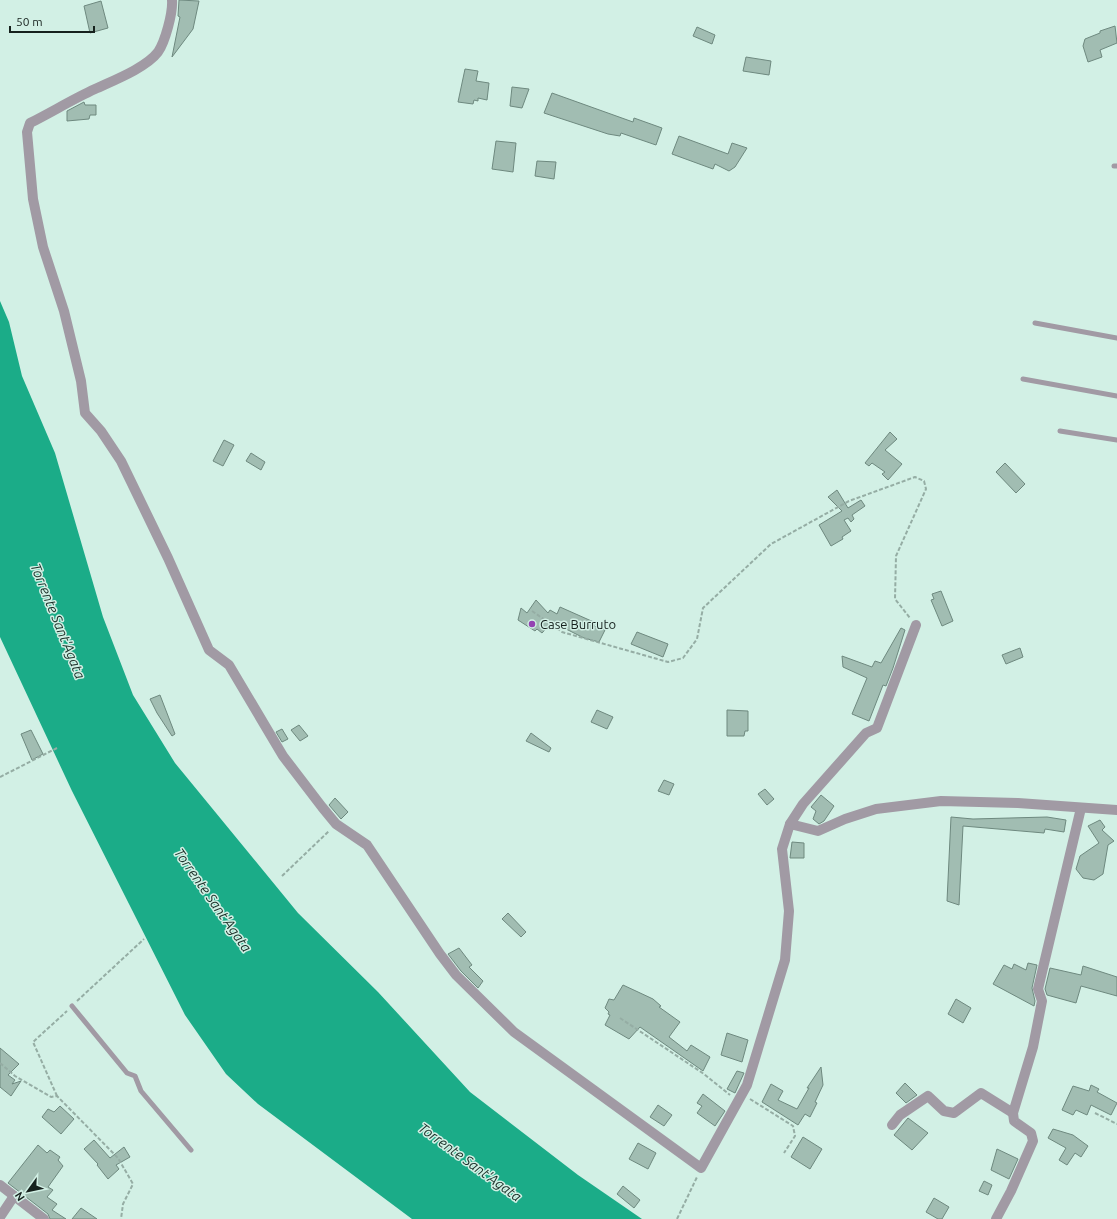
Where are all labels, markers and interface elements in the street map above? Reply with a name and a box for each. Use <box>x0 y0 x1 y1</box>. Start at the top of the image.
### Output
scale bar <box>10 8 94 34</box>
text: 50 m <box>16 15 43 28</box>
water label: Torrente Sant'Agata <box>28 561 89 681</box>
place label: Case Burruto <box>540 617 616 631</box>
marker: Case Burruto <box>527 619 537 629</box>
water label: Torrente Sant'Agata <box>171 845 255 955</box>
water label: Torrente Sant'Agata <box>416 1119 525 1205</box>
north arrow <box>8 1171 48 1211</box>
text: N <box>12 1190 27 1203</box>

